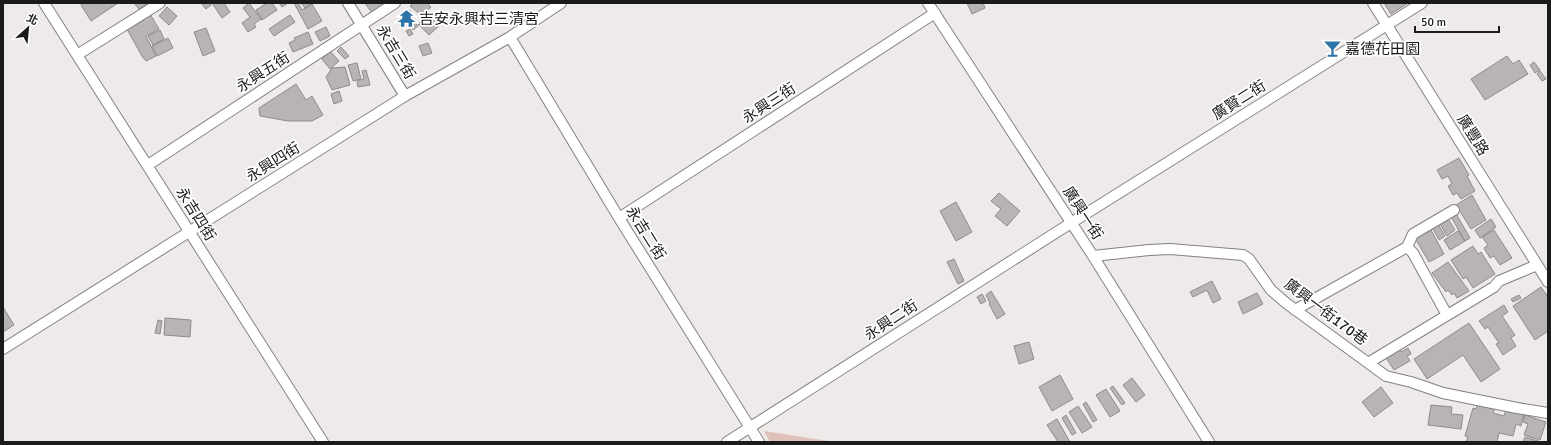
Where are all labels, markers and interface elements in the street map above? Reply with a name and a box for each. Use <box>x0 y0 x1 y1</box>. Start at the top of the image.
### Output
north arrow <box>8 8 48 48</box>
scale bar <box>1415 8 1499 34</box>
temple icon: 吉安永興村三清宮 <box>396 9 416 29</box>
place label: 吉安永興村三清宮 <box>419 10 539 28</box>
text: 北 <box>24 11 40 28</box>
text: 50 m <box>1421 15 1446 30</box>
street label: 永吉三街 <box>373 22 419 82</box>
bar icon: 嘉德花田園 <box>1322 39 1342 59</box>
place label: 嘉德花田園 <box>1345 40 1420 58</box>
street label: 永興五街 <box>233 48 293 96</box>
street label: 廣賢二街 <box>1209 76 1269 124</box>
street label: 永興三街 <box>739 79 799 127</box>
street label: 廣豐路 <box>1453 111 1493 159</box>
street label: 永興四街 <box>243 138 303 186</box>
street label: 廣興一街 <box>1059 183 1107 243</box>
street label: 永吉四街 <box>172 184 220 244</box>
street label: 永吉二街 <box>622 203 670 263</box>
street label: 廣興一街170巷 <box>1281 275 1371 349</box>
street label: 永興二街 <box>861 296 921 344</box>

